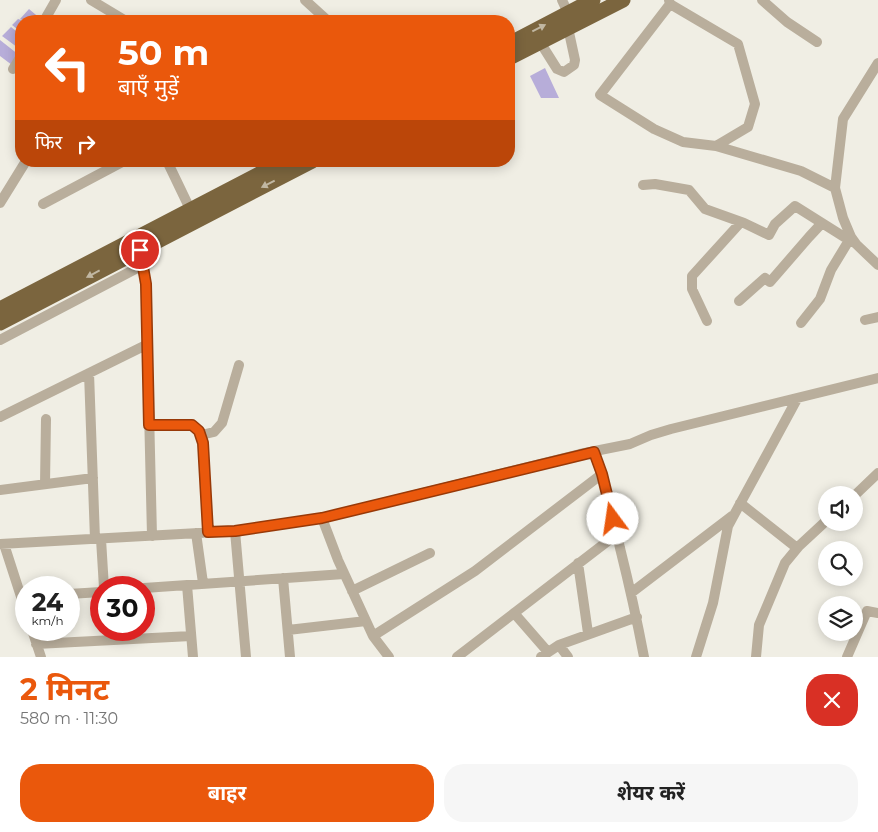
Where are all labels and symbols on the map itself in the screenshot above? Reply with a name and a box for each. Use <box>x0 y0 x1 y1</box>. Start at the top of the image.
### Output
one-way arrow <box>531 24 546 32</box>
one-way arrow <box>261 180 276 188</box>
pin <box>119 229 161 271</box>
one-way arrow <box>86 270 100 278</box>
position arrow <box>586 492 638 544</box>
speed limit sign: 30 <box>90 576 155 641</box>

